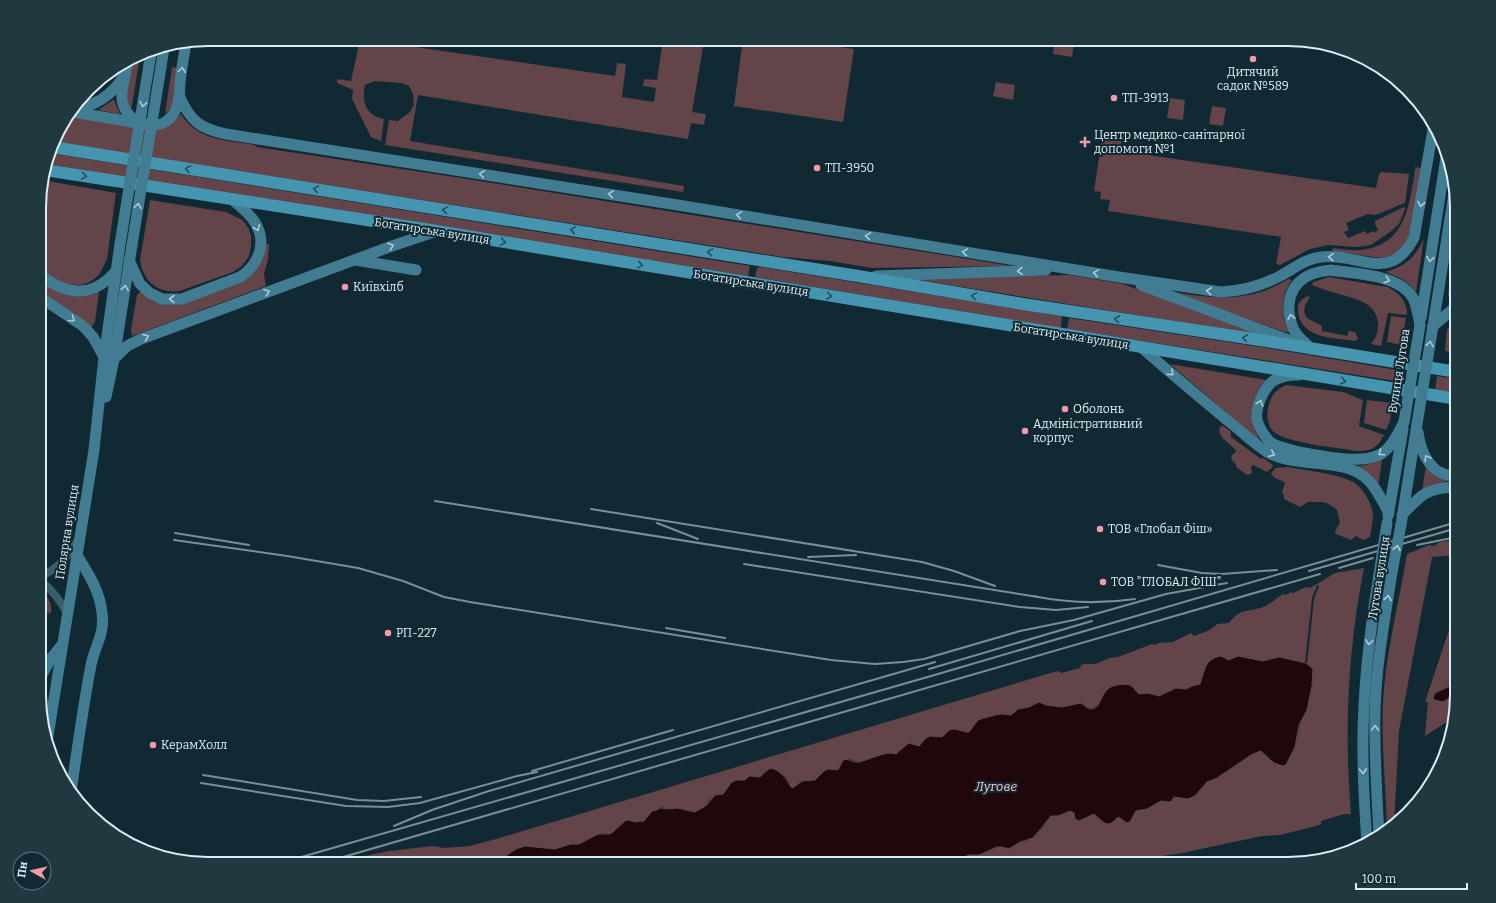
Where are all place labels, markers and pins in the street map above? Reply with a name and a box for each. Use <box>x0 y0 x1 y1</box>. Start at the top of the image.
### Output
marker: Дитячий садок №589 <box>1248 54 1258 64</box>
place label: Дитячий садок №589 <box>1217 65 1289 93</box>
place label: ТП-3913 <box>1122 91 1169 105</box>
marker: ТП-3913 <box>1109 93 1119 103</box>
place label: Центр медико-санітарної допомоги №1 <box>1094 128 1245 156</box>
marker: Центр медико-санітарної допомоги №1 <box>1079 136 1091 148</box>
place label: ТП-3950 <box>825 161 874 175</box>
marker: ТП-3950 <box>812 163 822 173</box>
place label: Київхілб <box>353 280 404 294</box>
marker: Київхілб <box>340 282 350 292</box>
place label: Оболонь <box>1073 402 1124 416</box>
marker: Оболонь <box>1060 404 1070 414</box>
place label: Адміністративний корпус <box>1033 417 1143 445</box>
marker: Адміністративний корпус <box>1020 426 1030 436</box>
place label: ТОВ «Глобал Фіш» <box>1108 522 1213 536</box>
marker: ТОВ «Глобал Фіш» <box>1095 524 1105 534</box>
place label: ТОВ "ГЛОБАЛ ФІШ" <box>1111 575 1221 589</box>
marker: ТОВ "ГЛОБАЛ ФІШ" <box>1098 577 1108 587</box>
place label: РП-227 <box>396 626 436 640</box>
marker: РП-227 <box>383 628 393 638</box>
place label: КерамХолл <box>161 738 227 752</box>
marker: КерамХолл <box>148 740 158 750</box>

